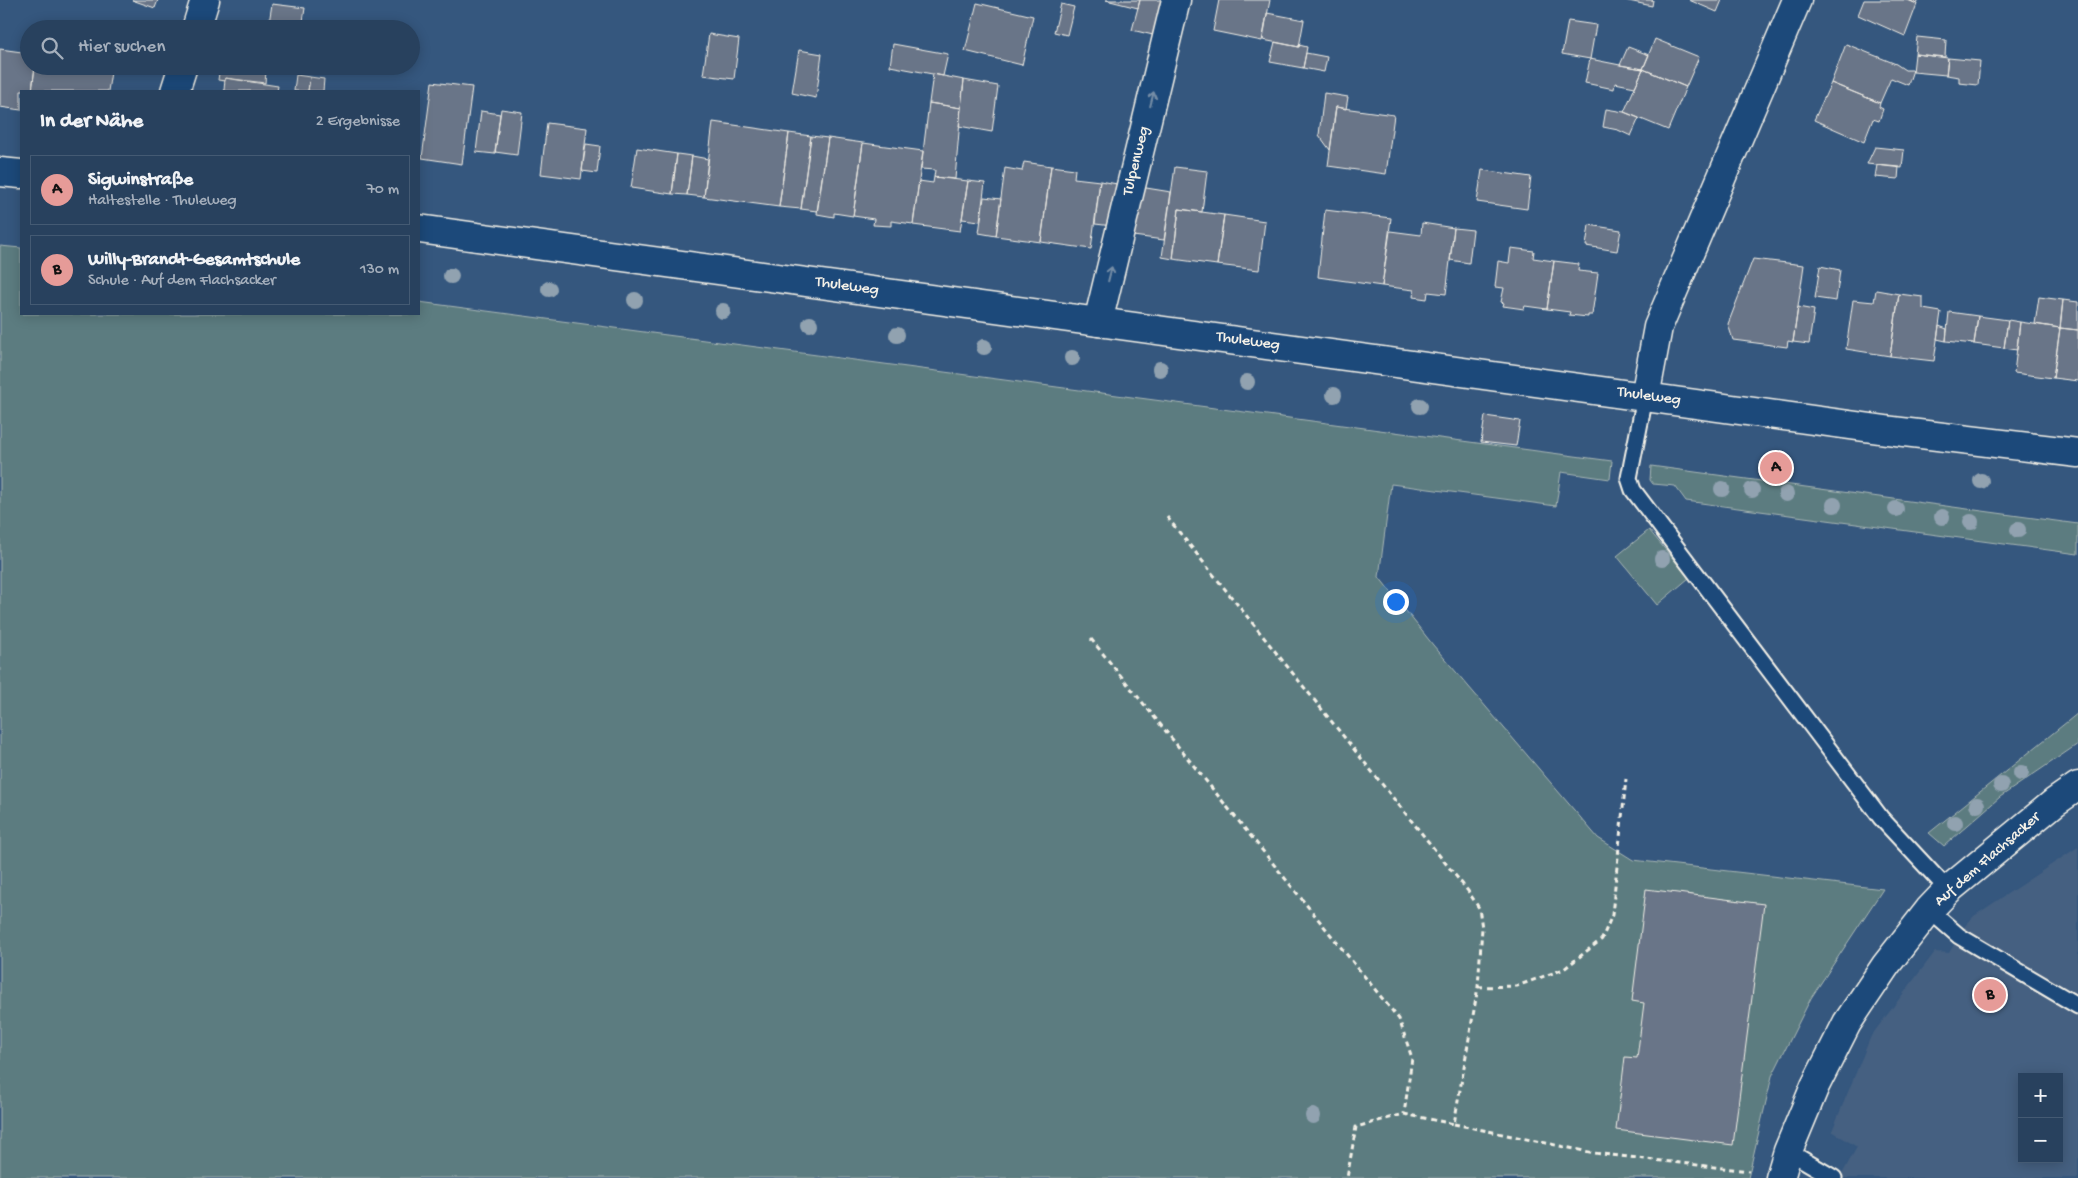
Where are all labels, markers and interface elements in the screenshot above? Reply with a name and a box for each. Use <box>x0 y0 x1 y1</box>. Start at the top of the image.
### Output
search box <box>20 20 420 75</box>
icon: search <box>38 34 66 62</box>
text: Hier suchen <box>78 36 165 59</box>
one-way arrow <box>1148 92 1157 108</box>
text: In der Nähe <box>40 110 143 135</box>
text: 2 Ergebnisse <box>316 113 400 132</box>
street label: Tulpenweg <box>1119 124 1155 199</box>
text: Sigwinstraße <box>88 169 193 192</box>
text: A <box>52 181 62 200</box>
text: 70 m <box>366 181 399 200</box>
text: Haltestelle · Thuleweg <box>88 192 237 211</box>
text: Willy-Brandt-Gesamtschule <box>88 249 300 272</box>
text: B <box>53 261 61 280</box>
text: 130 m <box>360 261 399 280</box>
one-way arrow <box>1106 267 1115 283</box>
text: Schule · Auf dem Flachsacker <box>88 272 276 291</box>
street label: Thuleweg <box>813 273 880 301</box>
street label: Thuleweg <box>1214 328 1281 356</box>
street label: Thuleweg <box>1615 383 1682 411</box>
pin: A <box>1760 449 1792 487</box>
your location <box>1383 589 1409 615</box>
street label: Auf dem Flachsacker <box>1931 808 2046 911</box>
pin: B <box>1974 976 2006 1014</box>
map controls <box>2018 1073 2063 1163</box>
button: + <box>2018 1073 2063 1118</box>
button: − <box>2018 1118 2063 1163</box>

